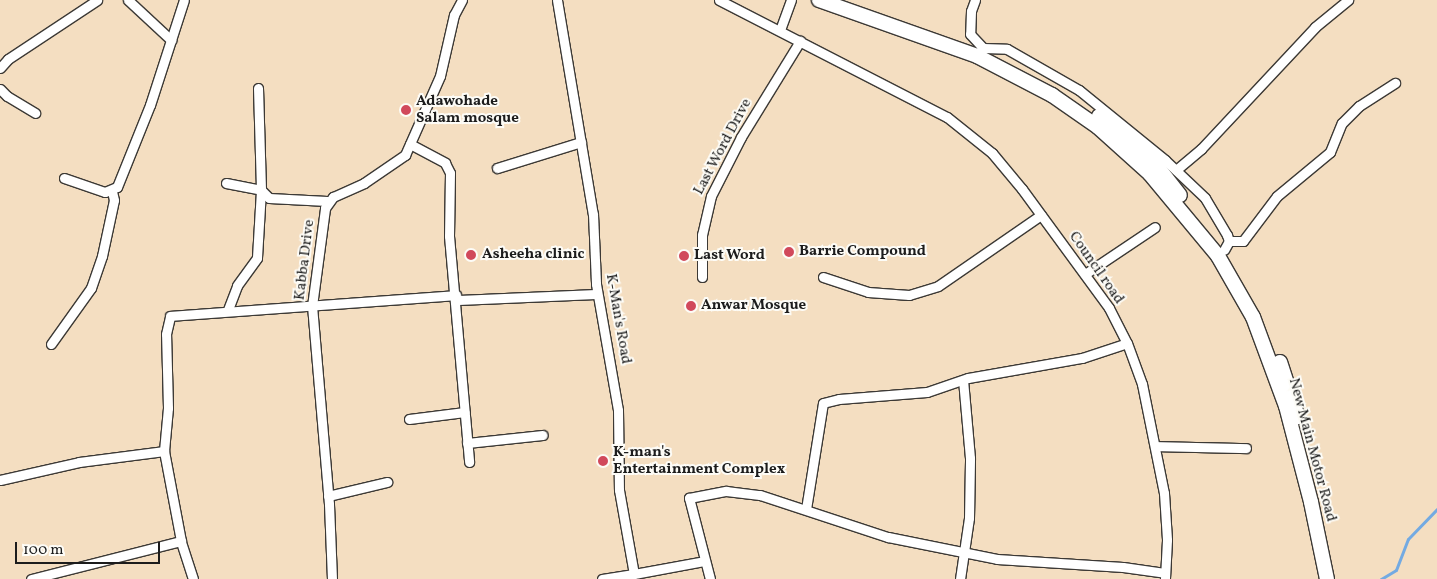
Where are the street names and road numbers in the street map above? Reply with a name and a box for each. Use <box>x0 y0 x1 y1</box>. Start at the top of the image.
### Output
street label: Last Word Drive <box>690 96 756 198</box>
street label: Kabba Drive <box>291 219 319 301</box>
street label: Council road <box>1065 228 1127 308</box>
street label: K-Man's Road <box>601 272 635 366</box>
street label: New Main Motor Road <box>1284 376 1340 524</box>

